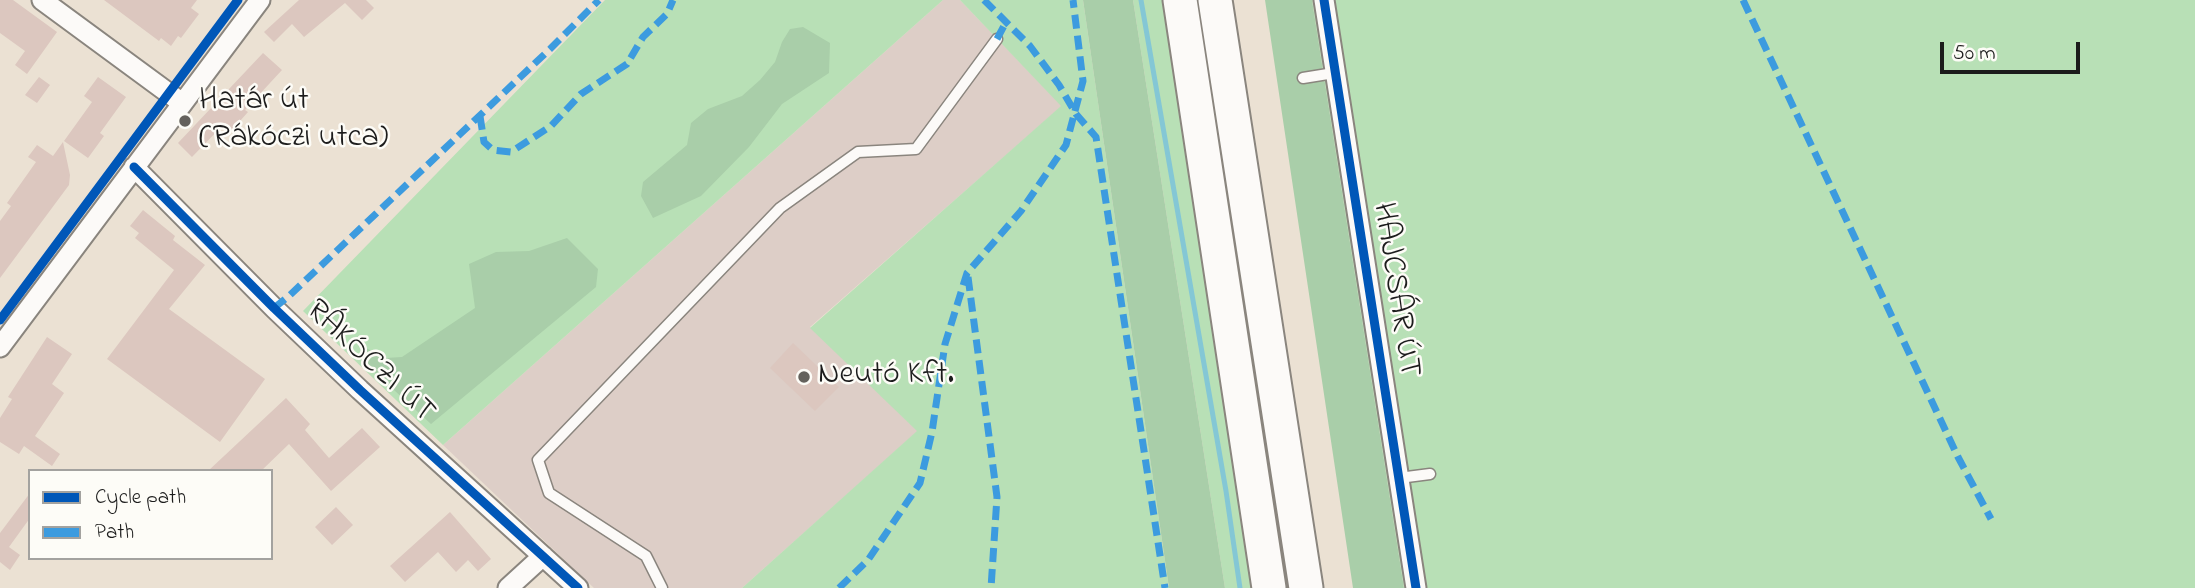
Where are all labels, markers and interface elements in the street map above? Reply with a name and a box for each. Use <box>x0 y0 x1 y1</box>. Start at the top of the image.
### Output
scale bar <box>1943 28 2083 72</box>
text: 50 m <box>1953 39 1996 69</box>
place label: Határ út (Rákóczi utca) <box>199 84 388 159</box>
marker: Határ út (Rákóczi utca) <box>177 113 193 129</box>
street label: HAJCSÁR ÚT <box>1361 200 1427 380</box>
street label: RÁKÓCZI ÚT <box>296 293 442 433</box>
place label: Neutó Kft. <box>818 358 954 396</box>
marker: Neutó Kft. <box>796 369 812 385</box>
legend <box>28 469 273 560</box>
text: Cycle path <box>95 483 186 513</box>
text: Path <box>95 518 134 548</box>

